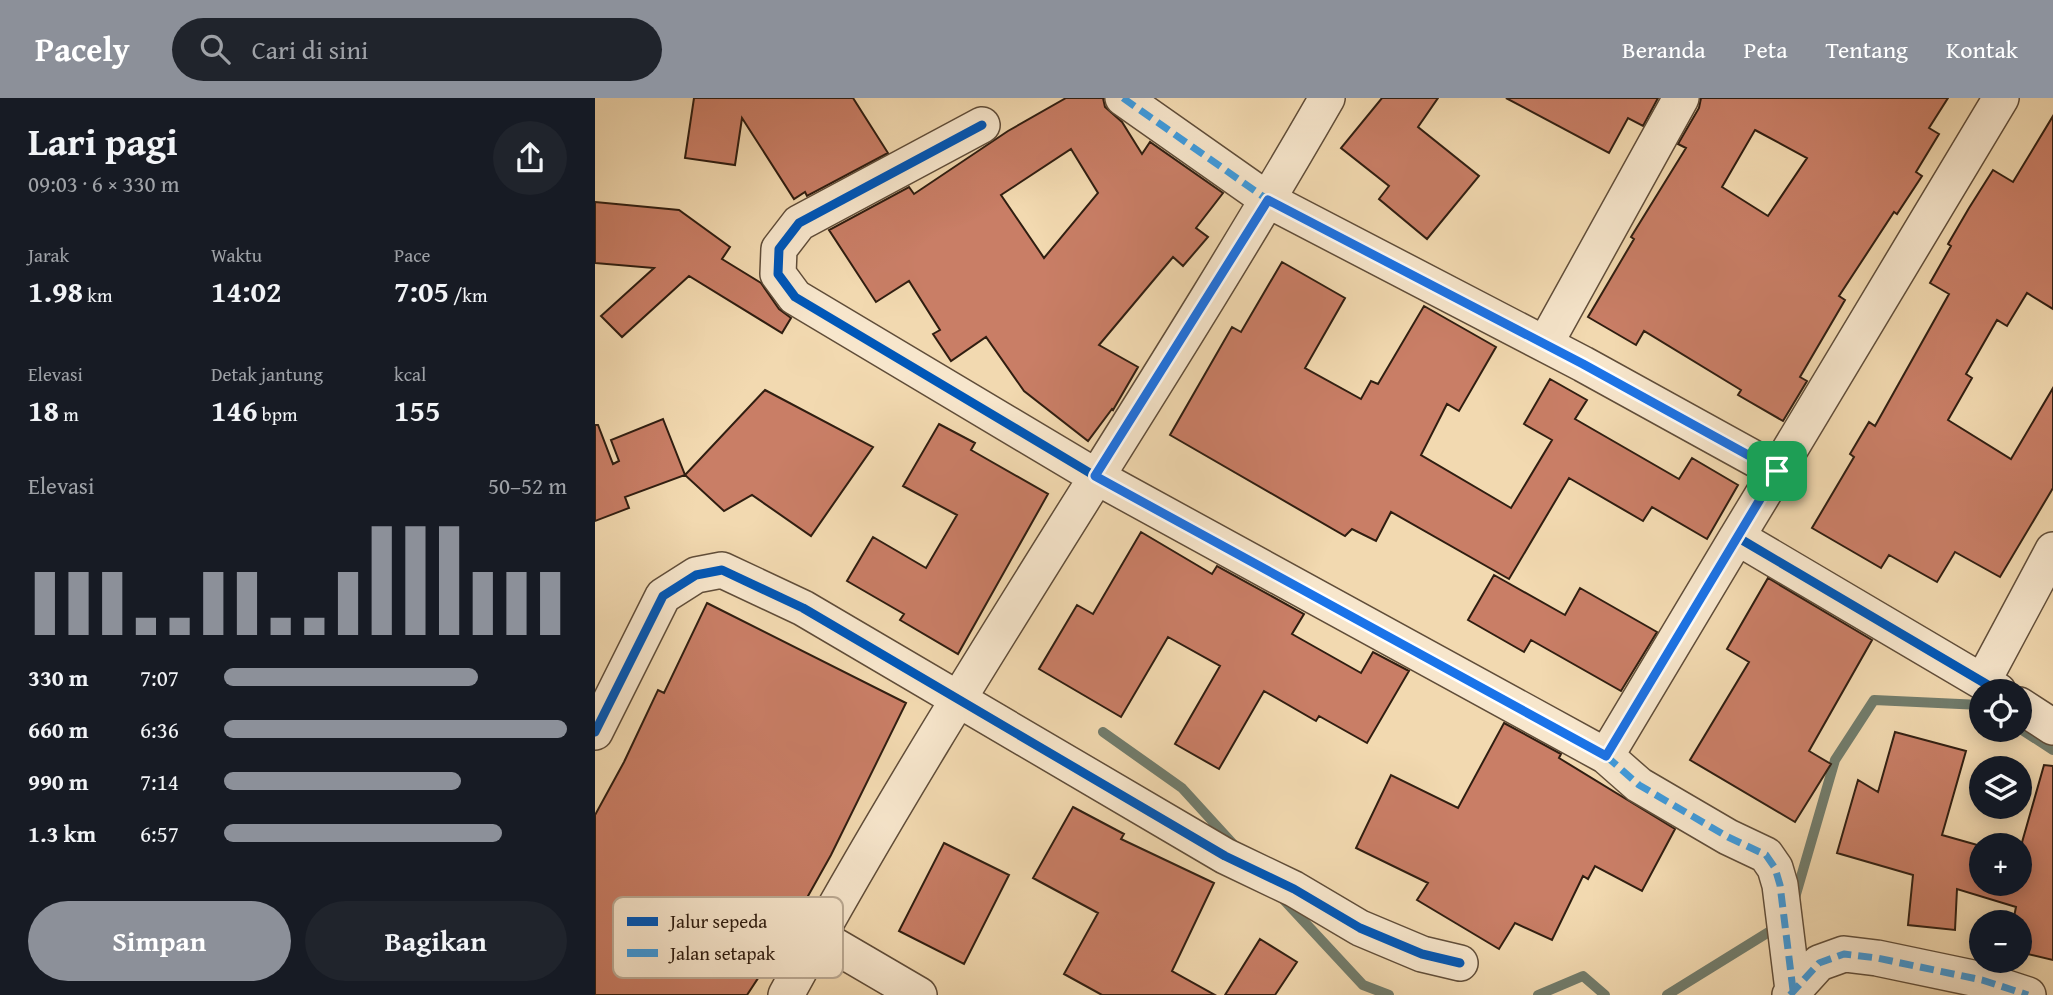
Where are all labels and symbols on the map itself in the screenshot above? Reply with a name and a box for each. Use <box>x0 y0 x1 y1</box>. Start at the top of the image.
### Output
pin <box>1747 441 1807 501</box>
legend <box>613 897 843 978</box>
text: Jalur sepeda <box>668 907 767 935</box>
text: Jalan setapak <box>668 939 776 967</box>

